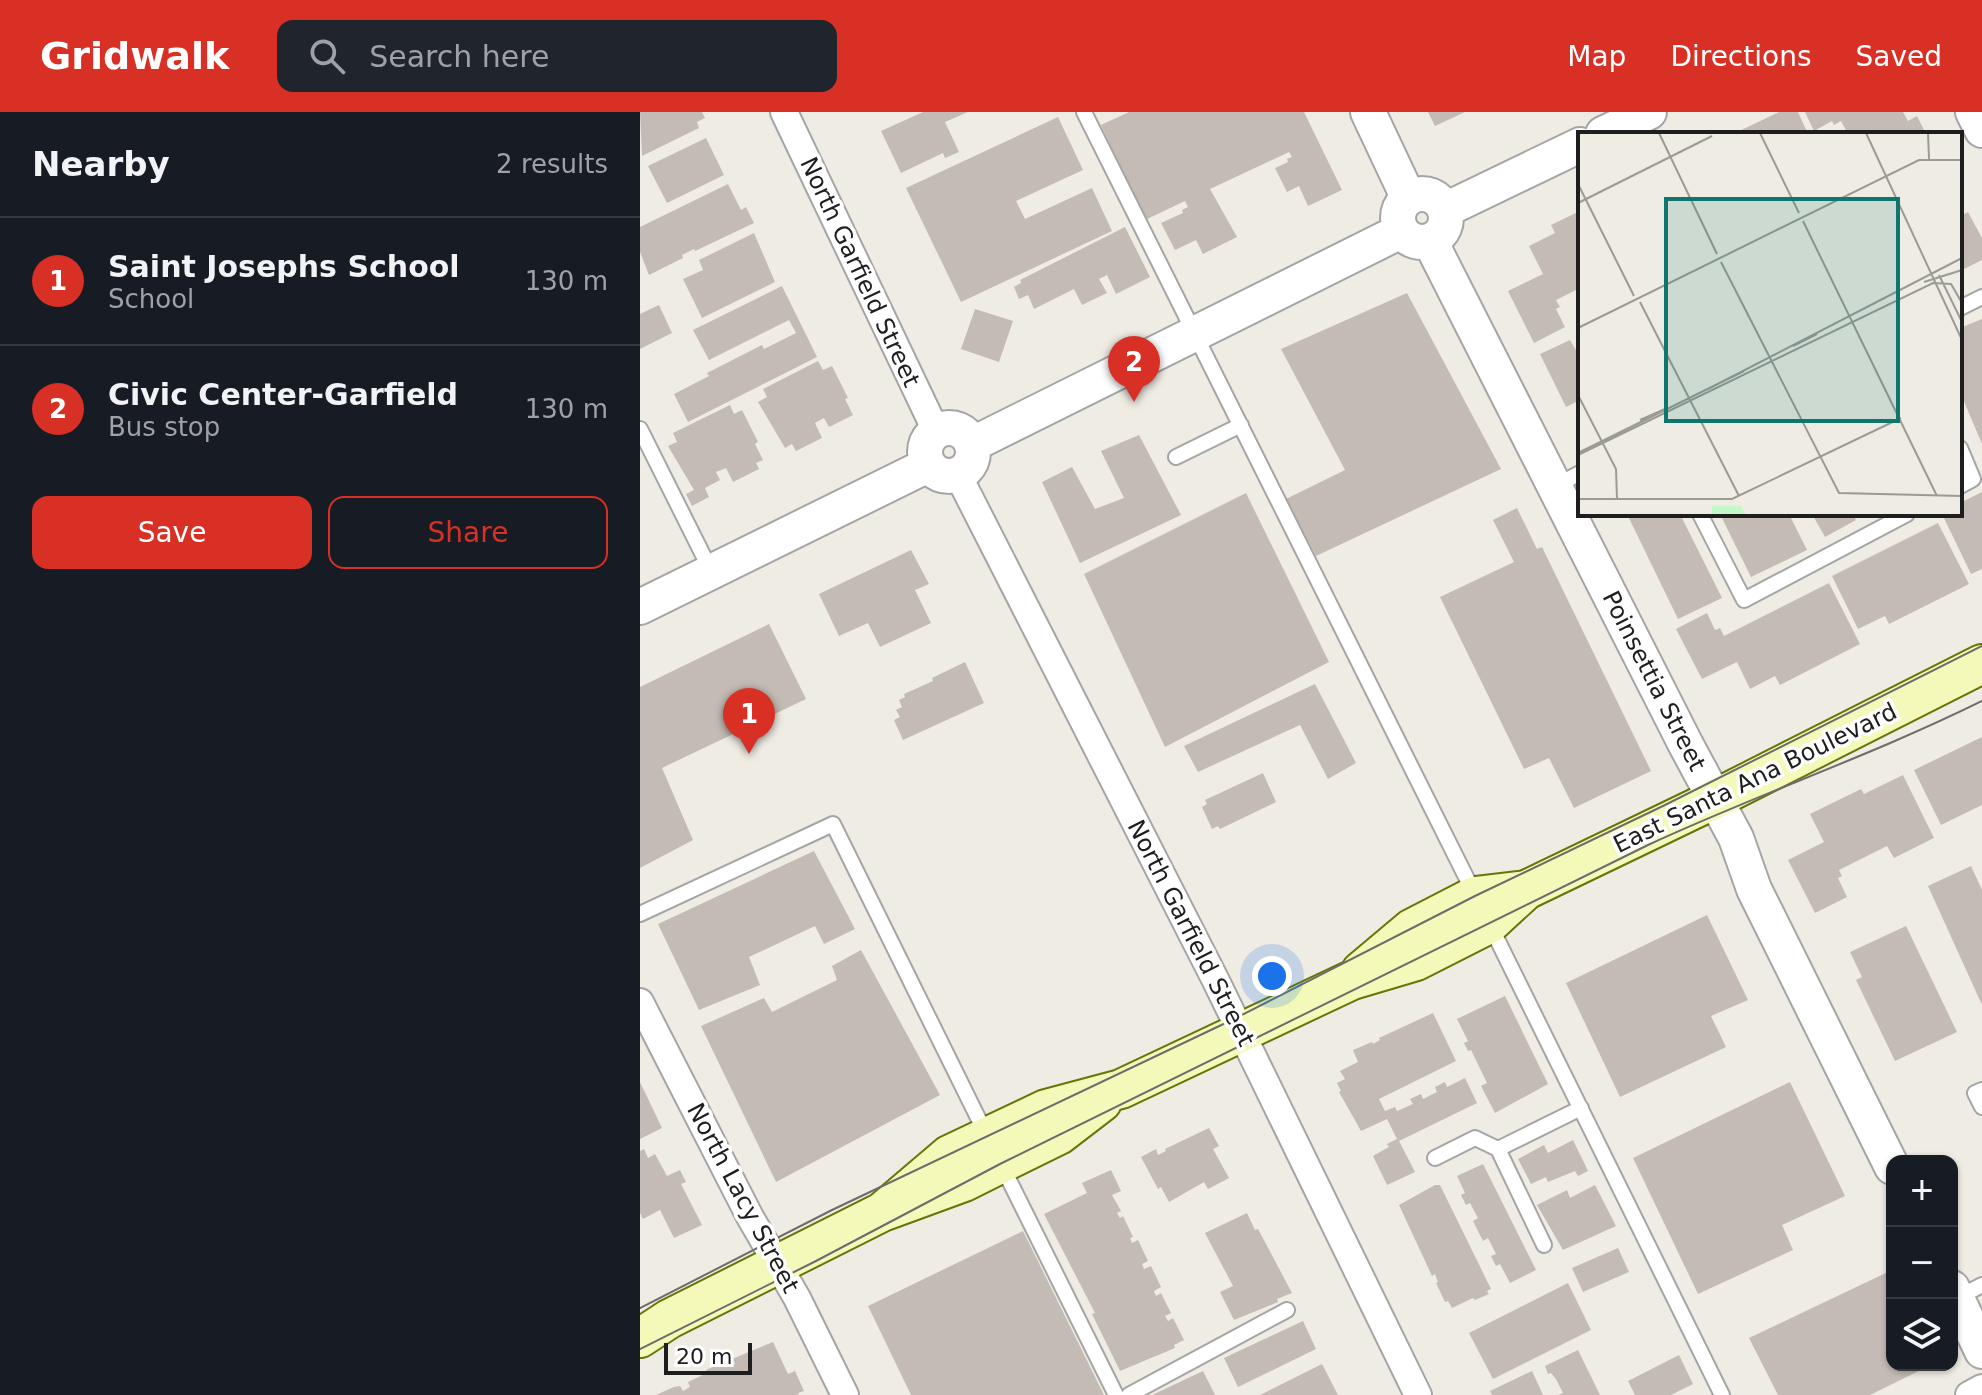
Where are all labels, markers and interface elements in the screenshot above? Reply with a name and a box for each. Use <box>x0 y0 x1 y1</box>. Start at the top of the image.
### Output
search box <box>277 20 837 92</box>
text: Gridwalk <box>40 34 229 78</box>
icon: search <box>305 34 349 78</box>
text: Search here <box>369 39 549 74</box>
text: Map <box>1567 40 1626 73</box>
text: Directions <box>1670 40 1811 73</box>
text: Saved <box>1855 40 1942 73</box>
inset map <box>1578 132 1962 516</box>
text: Nearby <box>32 144 170 184</box>
text: 2 results <box>496 149 608 179</box>
street label: North Garfield Street <box>794 153 926 391</box>
text: Saint Josephs School <box>108 249 460 284</box>
text: 1 <box>49 266 67 296</box>
text: 130 m <box>525 266 608 296</box>
text: School <box>108 284 194 314</box>
pin: 2 <box>1108 336 1160 402</box>
text: Civic Center-Garfield <box>108 377 458 412</box>
text: 2 <box>49 394 67 424</box>
text: 130 m <box>525 394 608 424</box>
text: Bus stop <box>108 412 220 442</box>
button: Save <box>32 496 312 569</box>
button: Share <box>328 496 608 569</box>
street label: Poinsettia Street <box>1597 586 1711 776</box>
pin: 1 <box>723 688 775 754</box>
street label: East Santa Ana Boulevard <box>1609 697 1901 859</box>
street label: North Garfield Street <box>1122 815 1260 1051</box>
your location <box>1252 956 1292 996</box>
street label: North Lacy Street <box>681 1098 805 1298</box>
map controls <box>1886 1155 1958 1371</box>
button: + <box>1886 1155 1958 1227</box>
button: − <box>1886 1227 1958 1299</box>
button: layers <box>1886 1299 1958 1371</box>
scale bar <box>664 1339 752 1375</box>
text: 20 m <box>676 1344 732 1369</box>

